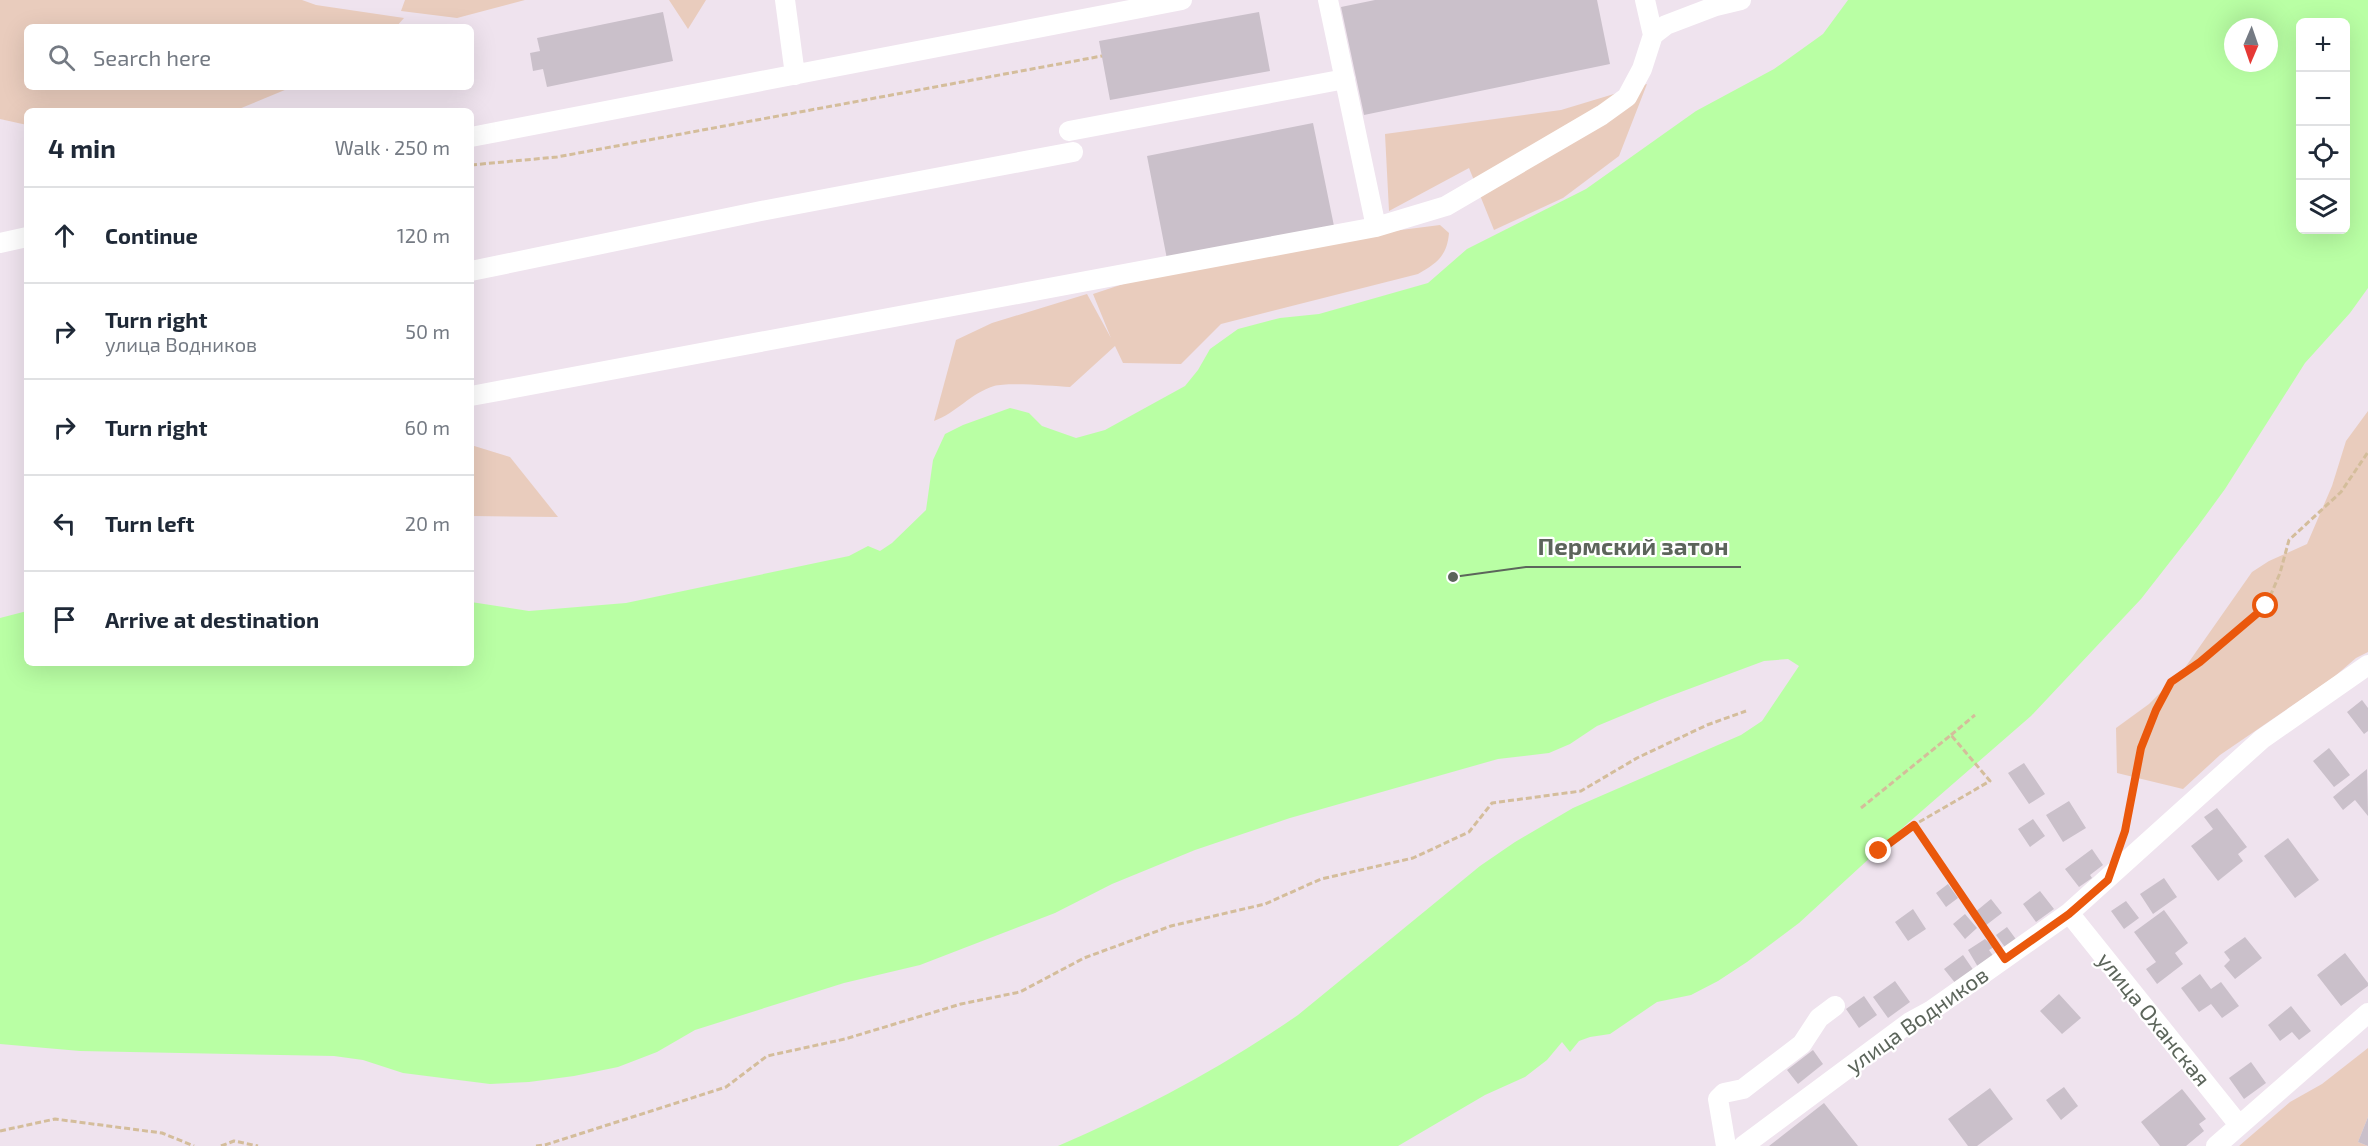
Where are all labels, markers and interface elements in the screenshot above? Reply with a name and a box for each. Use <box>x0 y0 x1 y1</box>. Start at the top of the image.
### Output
north arrow <box>2224 18 2278 72</box>
map controls <box>2296 18 2350 234</box>
button: + <box>2296 18 2350 72</box>
search box <box>24 24 474 90</box>
icon: search <box>45 41 78 74</box>
text: Search here <box>93 44 211 70</box>
button: − <box>2296 72 2350 126</box>
button: locate <box>2296 126 2350 180</box>
text: 4 min <box>48 132 116 163</box>
text: Walk · 250 m <box>335 135 450 159</box>
button: layers <box>2296 180 2350 234</box>
icon: ahead <box>48 219 81 252</box>
text: Continue <box>105 222 198 248</box>
text: 120 m <box>397 223 450 247</box>
text: Turn right <box>105 306 207 332</box>
icon: right <box>48 315 81 348</box>
text: 50 m <box>405 319 450 343</box>
text: улица Водников <box>105 332 257 356</box>
icon: right <box>48 411 81 444</box>
text: Turn right <box>105 414 207 440</box>
text: 60 m <box>405 415 450 439</box>
icon: left <box>48 507 81 540</box>
text: Turn left <box>105 510 194 536</box>
text: 20 m <box>405 511 450 535</box>
callout: Пермский затон <box>1526 525 1741 567</box>
text: Пермский затон <box>1538 531 1728 560</box>
route start <box>2252 592 2278 618</box>
icon: arrive <box>48 603 81 636</box>
text: Arrive at destination <box>105 606 319 632</box>
route end <box>1865 837 1891 863</box>
street label: улица Оханская <box>2092 946 2217 1091</box>
street label: улица Водников <box>1840 961 1993 1079</box>

